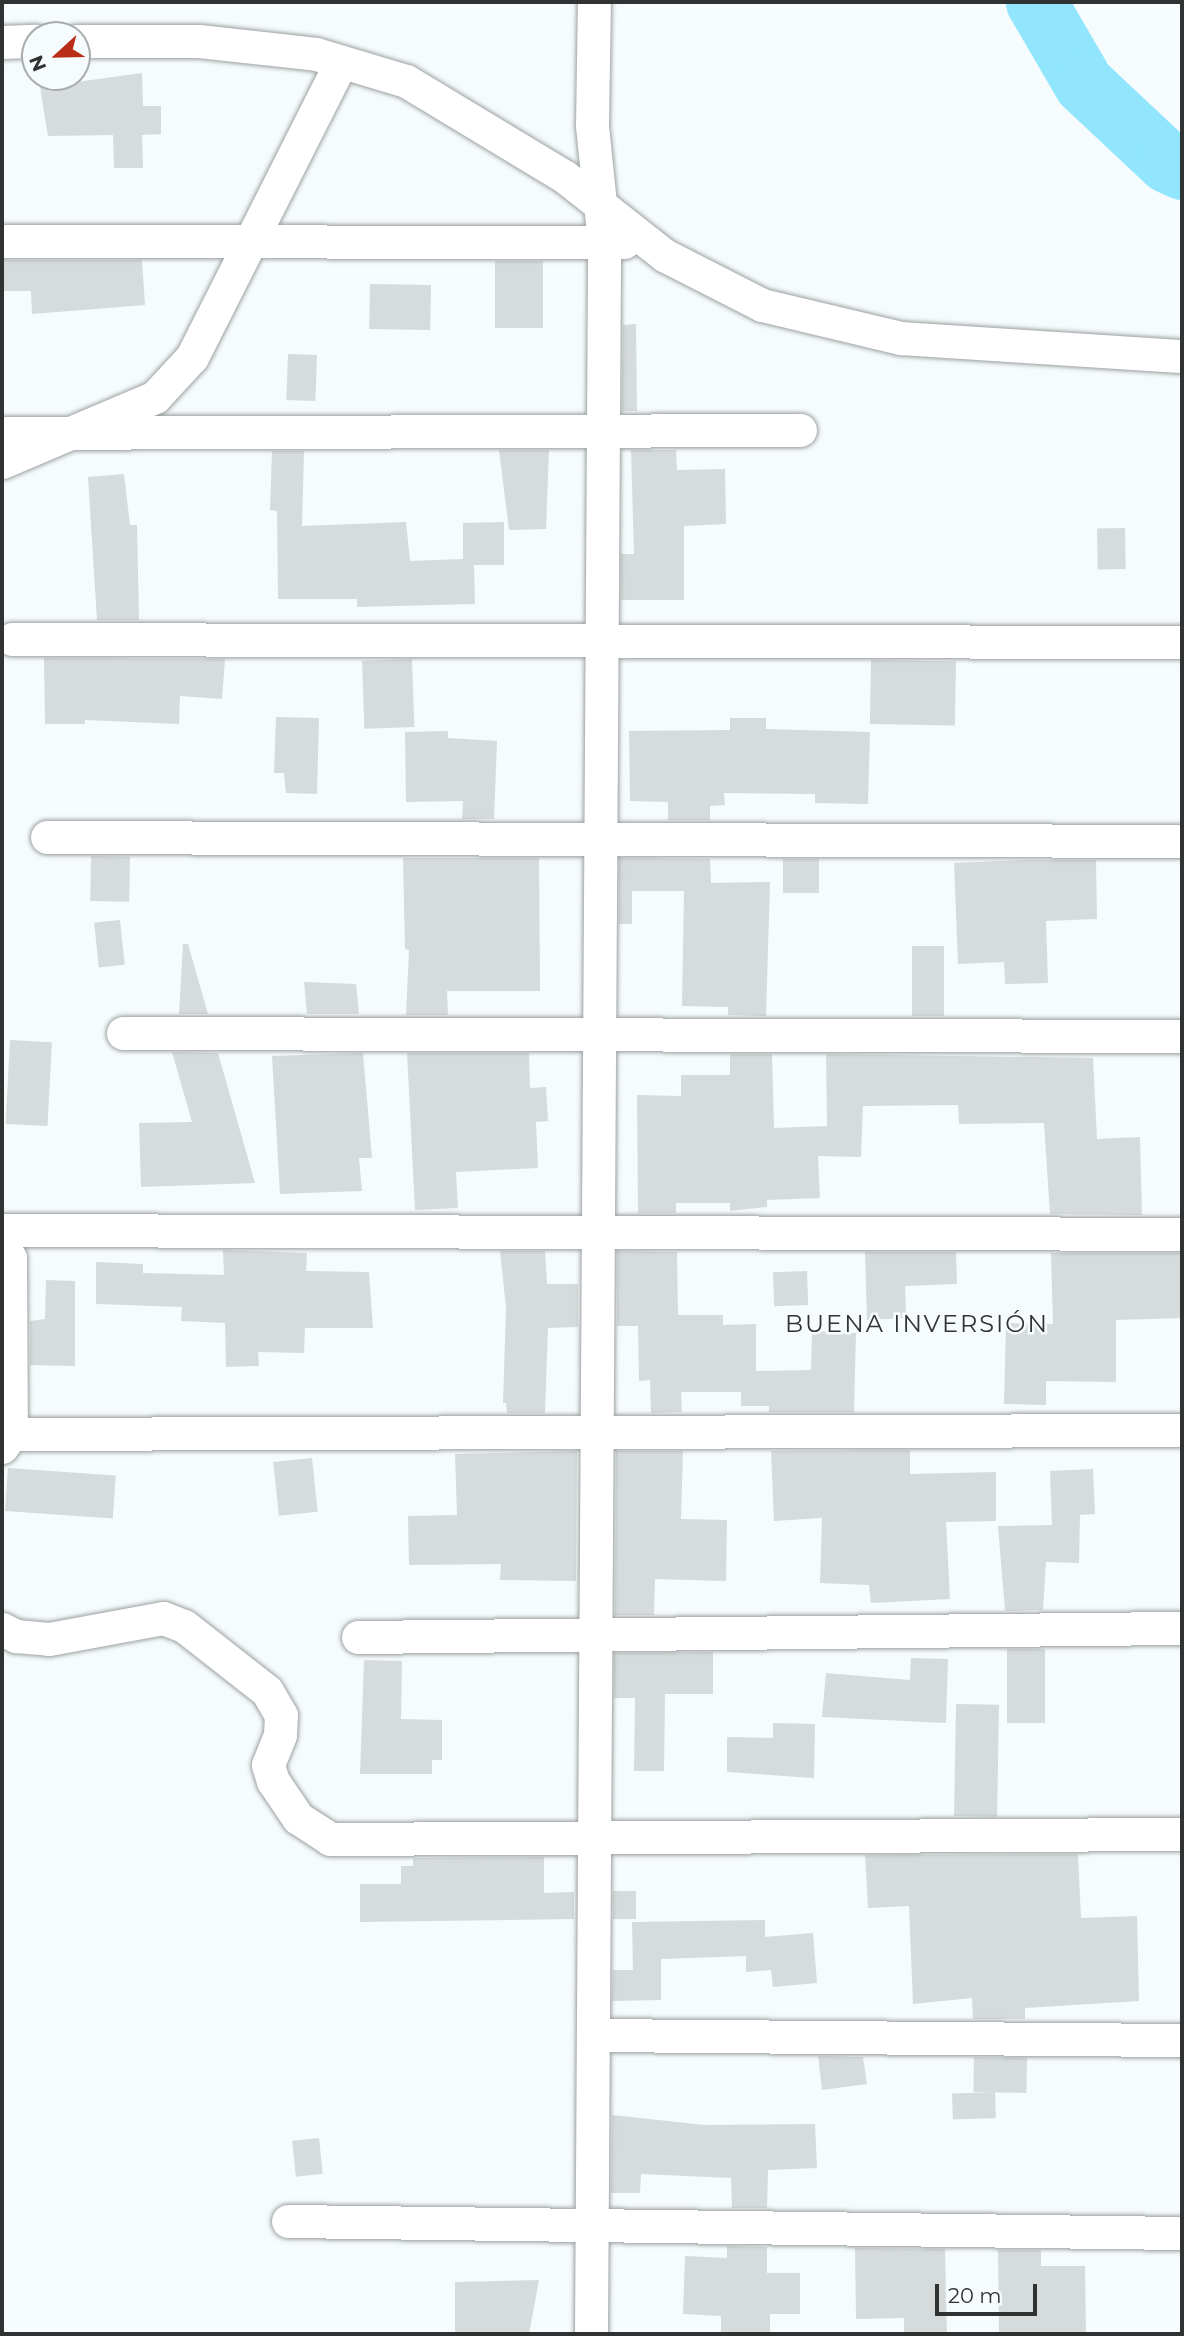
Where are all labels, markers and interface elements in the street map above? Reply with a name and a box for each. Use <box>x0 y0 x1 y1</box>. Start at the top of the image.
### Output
north arrow <box>21 21 91 91</box>
text: N <box>24 52 51 75</box>
district label: BUENA INVERSIÓN <box>787 1310 1047 1338</box>
scale bar <box>939 2270 1040 2314</box>
text: 20 m <box>948 2283 1002 2308</box>

